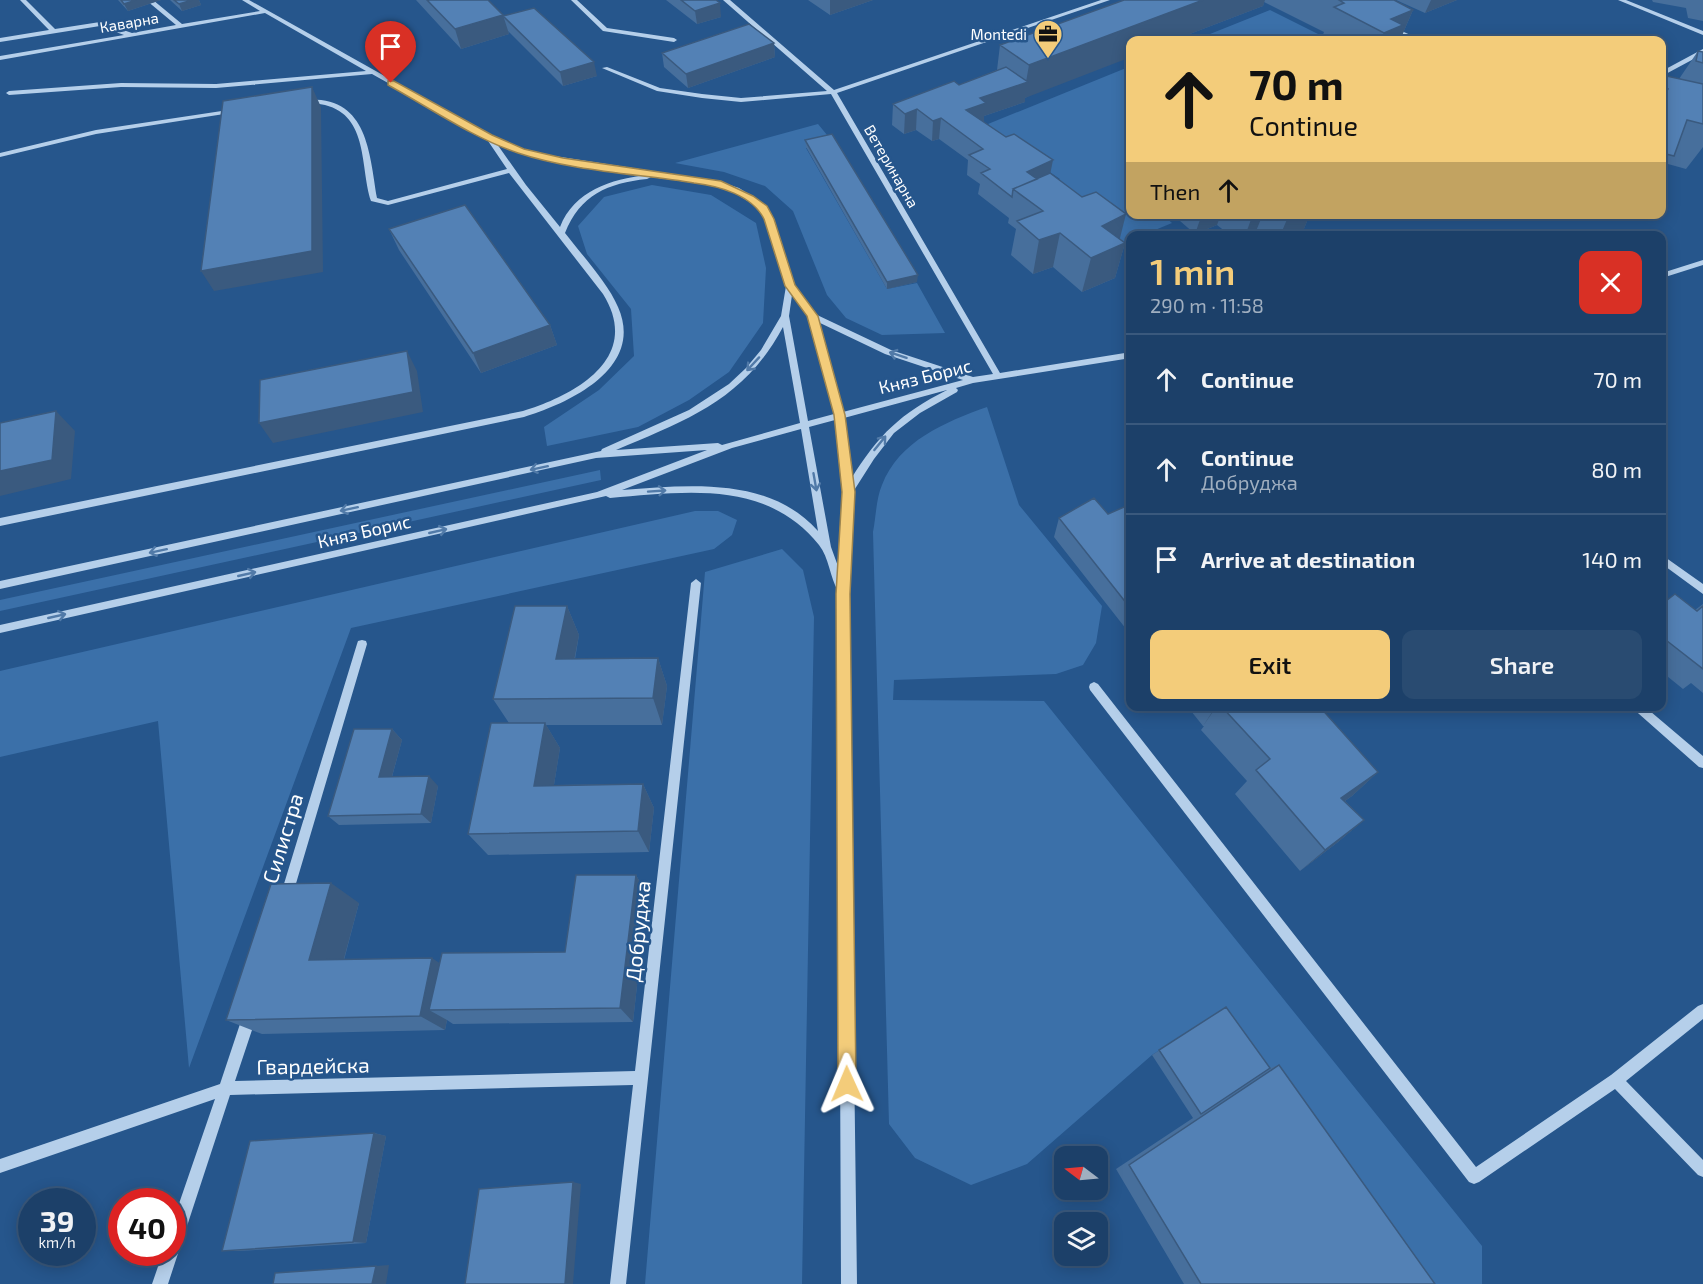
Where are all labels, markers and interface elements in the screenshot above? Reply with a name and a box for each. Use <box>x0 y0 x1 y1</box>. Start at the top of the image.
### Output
street label: Каварна <box>98 8 160 36</box>
office icon: Montedi <box>1032 18 1064 60</box>
pin <box>365 21 416 83</box>
place label: Montedi <box>971 25 1027 43</box>
icon: arrive <box>374 30 407 63</box>
text: 70 m <box>1249 58 1344 108</box>
icon: ahead <box>1150 60 1228 138</box>
text: Continue <box>1249 109 1358 141</box>
street label: Ветеринарна <box>861 121 923 211</box>
icon: ahead <box>1212 174 1245 207</box>
text: Then <box>1150 178 1200 204</box>
text: 1 min <box>1150 249 1235 292</box>
button: close <box>1579 251 1642 314</box>
text: 290 m · 11:58 <box>1150 293 1264 317</box>
one-way arrow <box>889 349 908 360</box>
street label: Княз Борис <box>876 354 974 398</box>
one-way arrow <box>746 357 760 372</box>
icon: ahead <box>1150 363 1183 396</box>
text: Continue <box>1201 366 1294 392</box>
text: 70 m <box>1593 366 1642 392</box>
one-way arrow <box>873 435 886 451</box>
text: Continue <box>1201 444 1294 470</box>
icon: ahead <box>1150 453 1183 486</box>
text: 80 m <box>1591 456 1642 482</box>
one-way arrow <box>530 462 549 474</box>
text: Добруджа <box>1201 470 1298 494</box>
one-way arrow <box>809 472 820 491</box>
one-way arrow <box>646 486 666 497</box>
one-way arrow <box>339 504 359 515</box>
street label: Княз Борис <box>315 510 413 552</box>
one-way arrow <box>427 525 447 536</box>
icon: arrive <box>1150 543 1183 576</box>
one-way arrow <box>149 545 168 557</box>
text: Arrive at destination <box>1201 546 1415 572</box>
text: 140 m <box>1582 546 1642 572</box>
one-way arrow <box>238 567 257 579</box>
one-way arrow <box>47 610 66 621</box>
button: Exit <box>1150 630 1390 699</box>
button: Share <box>1402 630 1642 699</box>
street label: Силистра <box>256 790 308 886</box>
street label: Добруджа <box>619 879 656 983</box>
street label: Гвардейска <box>256 1052 370 1078</box>
position arrow <box>815 1052 879 1116</box>
north arrow <box>1054 1146 1108 1200</box>
map controls <box>1054 1146 1108 1266</box>
speed limit sign: 40 <box>108 1188 186 1266</box>
text: 39 <box>40 1202 74 1238</box>
button: layers <box>1054 1212 1108 1266</box>
text: km/h <box>38 1233 76 1251</box>

